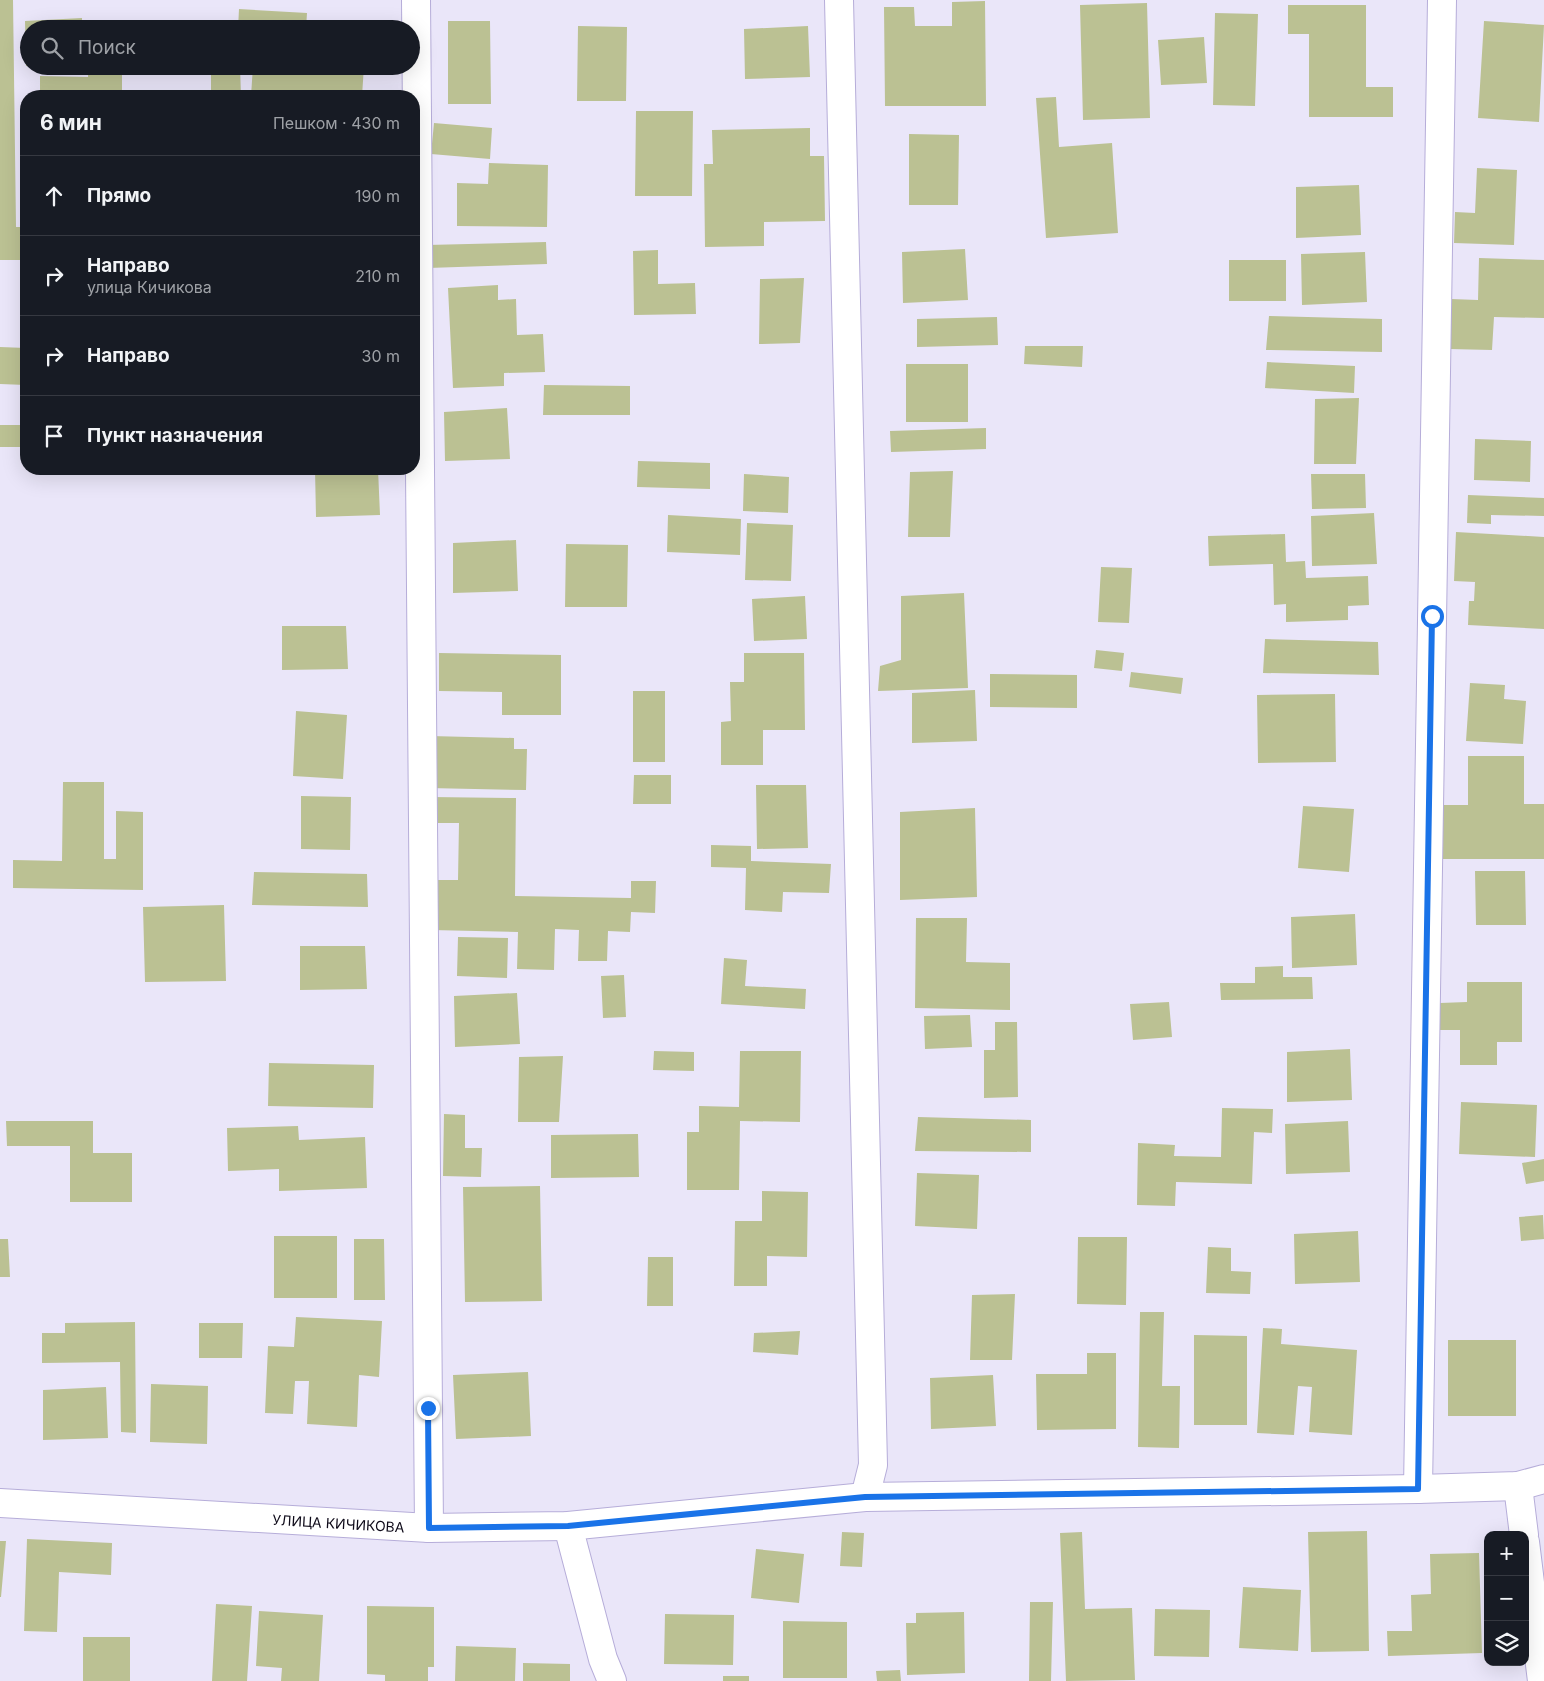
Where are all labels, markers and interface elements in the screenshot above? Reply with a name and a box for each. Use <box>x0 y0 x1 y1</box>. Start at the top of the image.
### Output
search box <box>20 20 420 75</box>
icon: search <box>38 34 66 62</box>
text: Поиск <box>78 36 136 59</box>
text: 6 мин <box>40 110 102 135</box>
text: Пешком · 430 m <box>273 113 400 133</box>
icon: ahead <box>40 182 68 210</box>
text: Прямо <box>87 184 151 207</box>
text: 190 m <box>355 186 400 206</box>
text: Направо <box>87 254 170 277</box>
icon: right <box>40 262 68 290</box>
text: 210 m <box>355 266 400 286</box>
text: улица Кичикова <box>87 277 212 297</box>
icon: right <box>40 342 68 370</box>
text: Направо <box>87 344 170 367</box>
text: 30 m <box>362 346 400 366</box>
icon: arrive <box>40 422 68 450</box>
text: Пункт назначения <box>87 424 263 447</box>
route start <box>1421 605 1444 628</box>
route end <box>417 1397 440 1420</box>
street label: УЛИЦА КИЧИКОВА <box>272 1510 405 1535</box>
map controls <box>1484 1531 1529 1666</box>
button: + <box>1484 1531 1529 1576</box>
button: − <box>1484 1576 1529 1621</box>
button: layers <box>1484 1621 1529 1666</box>

